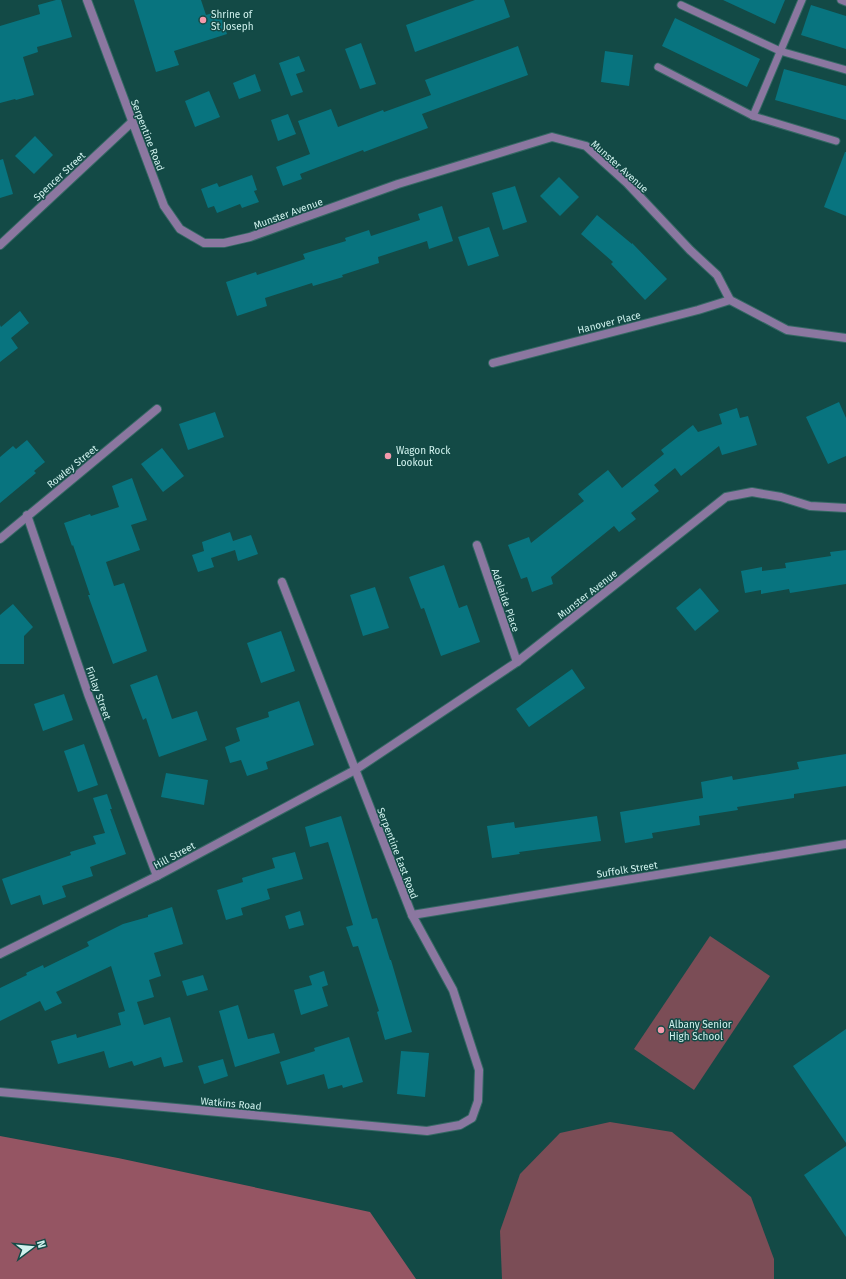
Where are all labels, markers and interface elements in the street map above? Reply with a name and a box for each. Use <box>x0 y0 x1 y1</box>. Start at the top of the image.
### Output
place label: Shrine of St Joseph <box>211 9 254 33</box>
marker: Shrine of St Joseph <box>198 15 208 25</box>
street label: Serpentine Road <box>128 98 166 173</box>
street label: Munster Avenue <box>588 138 650 196</box>
street label: Spencer Street <box>31 149 88 204</box>
street label: Munster Avenue <box>252 196 325 232</box>
street label: Hanover Place <box>576 309 642 337</box>
street label: Rowley Street <box>45 442 101 491</box>
place label: Wagon Rock Lookout <box>396 445 451 469</box>
marker: Wagon Rock Lookout <box>383 451 393 461</box>
street label: Adelaide Place <box>489 567 522 634</box>
street label: Munster Avenue <box>555 568 620 622</box>
street label: Finlay Street <box>83 665 113 722</box>
street label: Serpentine East Road <box>374 806 420 901</box>
street label: Hill Street <box>152 840 198 872</box>
street label: Suffolk Street <box>596 859 659 881</box>
place label: Albany Senior High School <box>669 1019 732 1043</box>
marker: Albany Senior High School <box>656 1025 666 1035</box>
street label: Watkins Road <box>200 1095 262 1113</box>
north arrow <box>12 1227 52 1267</box>
text: N <box>34 1239 48 1250</box>

